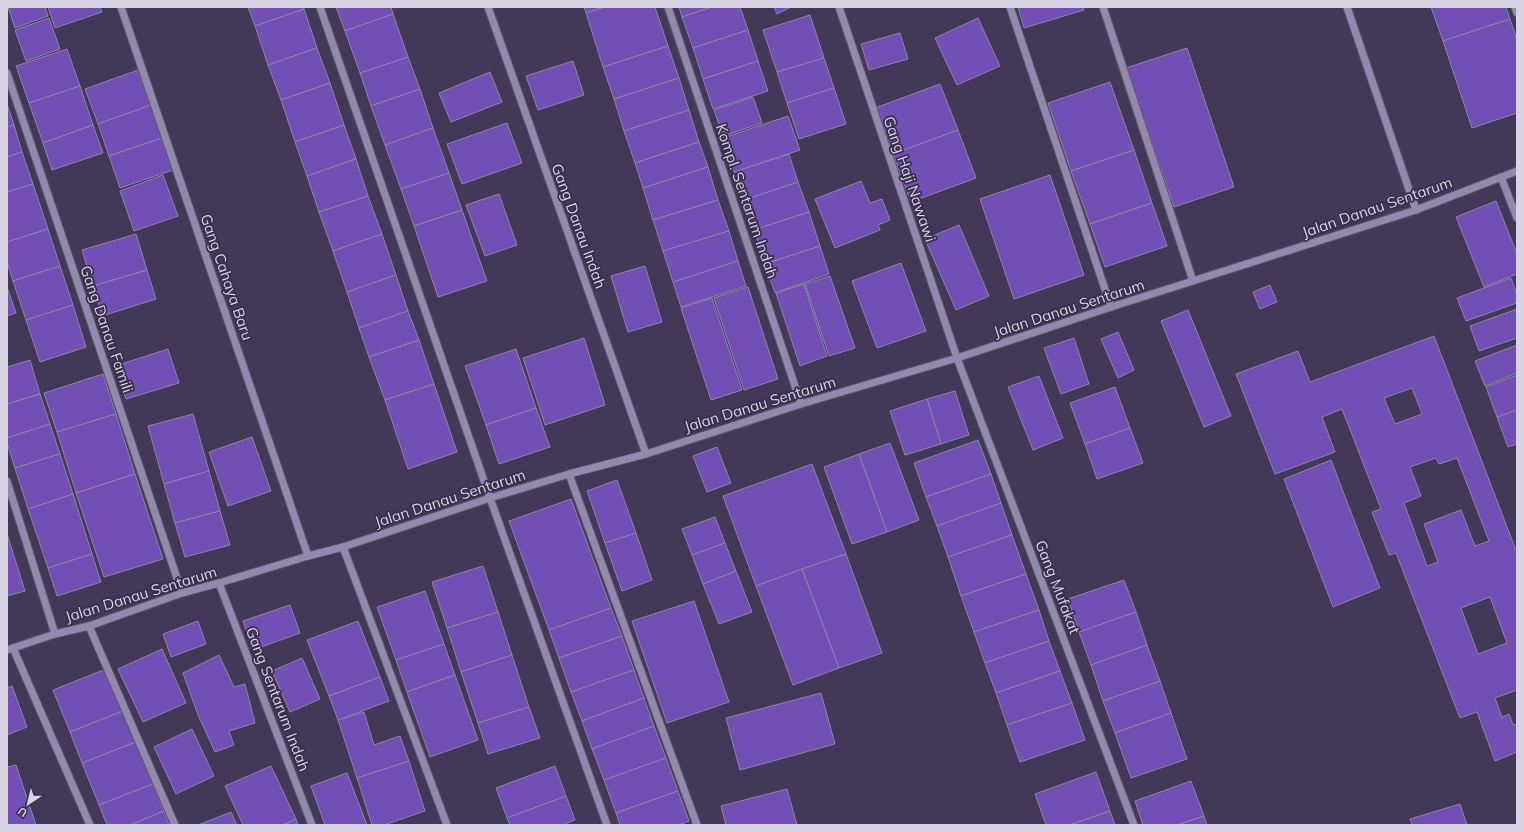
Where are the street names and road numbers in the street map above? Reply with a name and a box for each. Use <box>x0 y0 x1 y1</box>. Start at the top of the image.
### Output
street label: Gang Haji Nawawi <box>880 114 940 244</box>
street label: Kompl. Sentarum Indah <box>712 121 782 281</box>
street label: Gang Danau Indah <box>548 161 610 291</box>
street label: Jalan Danau Sentarum <box>1299 172 1455 242</box>
street label: Gang Cahaya Baru <box>196 211 258 343</box>
street label: Gang Danau Famili <box>76 263 138 395</box>
street label: Jalan Danau Sentarum <box>991 275 1147 341</box>
street label: Jalan Danau Sentarum <box>682 372 838 436</box>
street label: Jalan Danau Sentarum <box>372 465 528 531</box>
street label: Gang Mufakat <box>1031 537 1085 637</box>
street label: Jalan Danau Sentarum <box>63 562 219 626</box>
street label: Gang Sentarum Indah <box>242 624 314 774</box>

